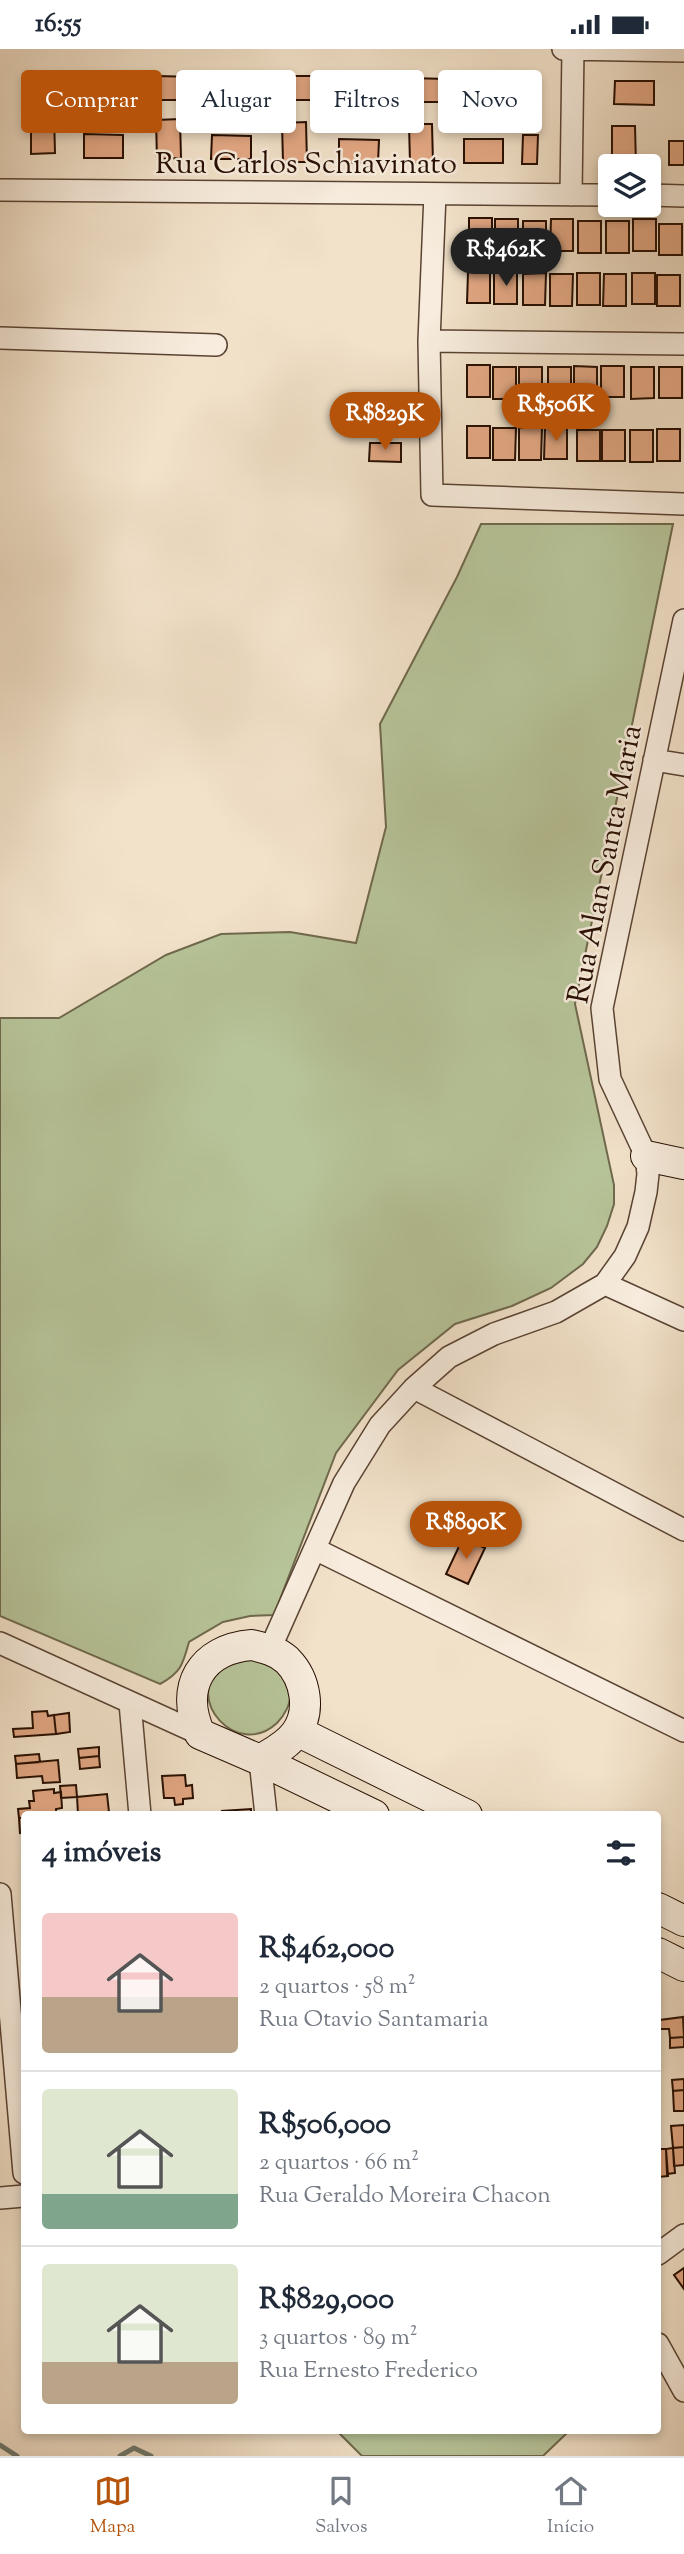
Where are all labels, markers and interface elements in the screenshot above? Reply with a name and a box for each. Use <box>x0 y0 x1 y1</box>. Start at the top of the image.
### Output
text: 16:55 <box>35 6 81 43</box>
chip: Comprar <box>21 70 162 133</box>
chip: Alugar <box>176 70 296 133</box>
chip: Filtros <box>310 70 424 133</box>
chip: Novo <box>438 70 542 133</box>
street label: Rua Carlos Schiavinato <box>155 144 457 187</box>
map controls <box>598 154 661 217</box>
button: layers <box>598 154 661 217</box>
pin: R$462K <box>449 229 563 288</box>
text: R$462K <box>467 234 545 267</box>
pin: R$506K <box>499 383 613 443</box>
text: R$506K <box>518 389 594 422</box>
pin: R$829K <box>328 393 442 452</box>
text: R$829K <box>346 398 424 431</box>
street label: Rua Alan Santa Maria <box>558 721 655 1008</box>
pin: R$890K <box>409 1501 523 1561</box>
text: R$890K <box>426 1507 506 1540</box>
text: 4 imóveis <box>42 1832 161 1875</box>
icon: filters <box>602 1834 640 1872</box>
text: R$462,000 <box>259 1928 394 1971</box>
icon: home <box>98 1941 182 2025</box>
text: 2 quartos · 58 m² <box>259 1971 416 2004</box>
text: Rua Otavio Santamaria <box>259 2004 489 2037</box>
text: R$506,000 <box>259 2104 391 2147</box>
icon: home <box>98 2117 182 2201</box>
text: 2 quartos · 66 m² <box>259 2147 419 2180</box>
text: Rua Geraldo Moreira Chacon <box>259 2180 551 2213</box>
text: R$829,000 <box>259 2279 394 2322</box>
icon: home <box>98 2292 182 2376</box>
text: 3 quartos · 89 m² <box>259 2322 417 2355</box>
text: Rua Ernesto Frederico <box>259 2355 478 2388</box>
tab: Mapa <box>90 2472 135 2541</box>
tab: Salvos <box>315 2472 367 2541</box>
tab: Início <box>547 2472 594 2541</box>

